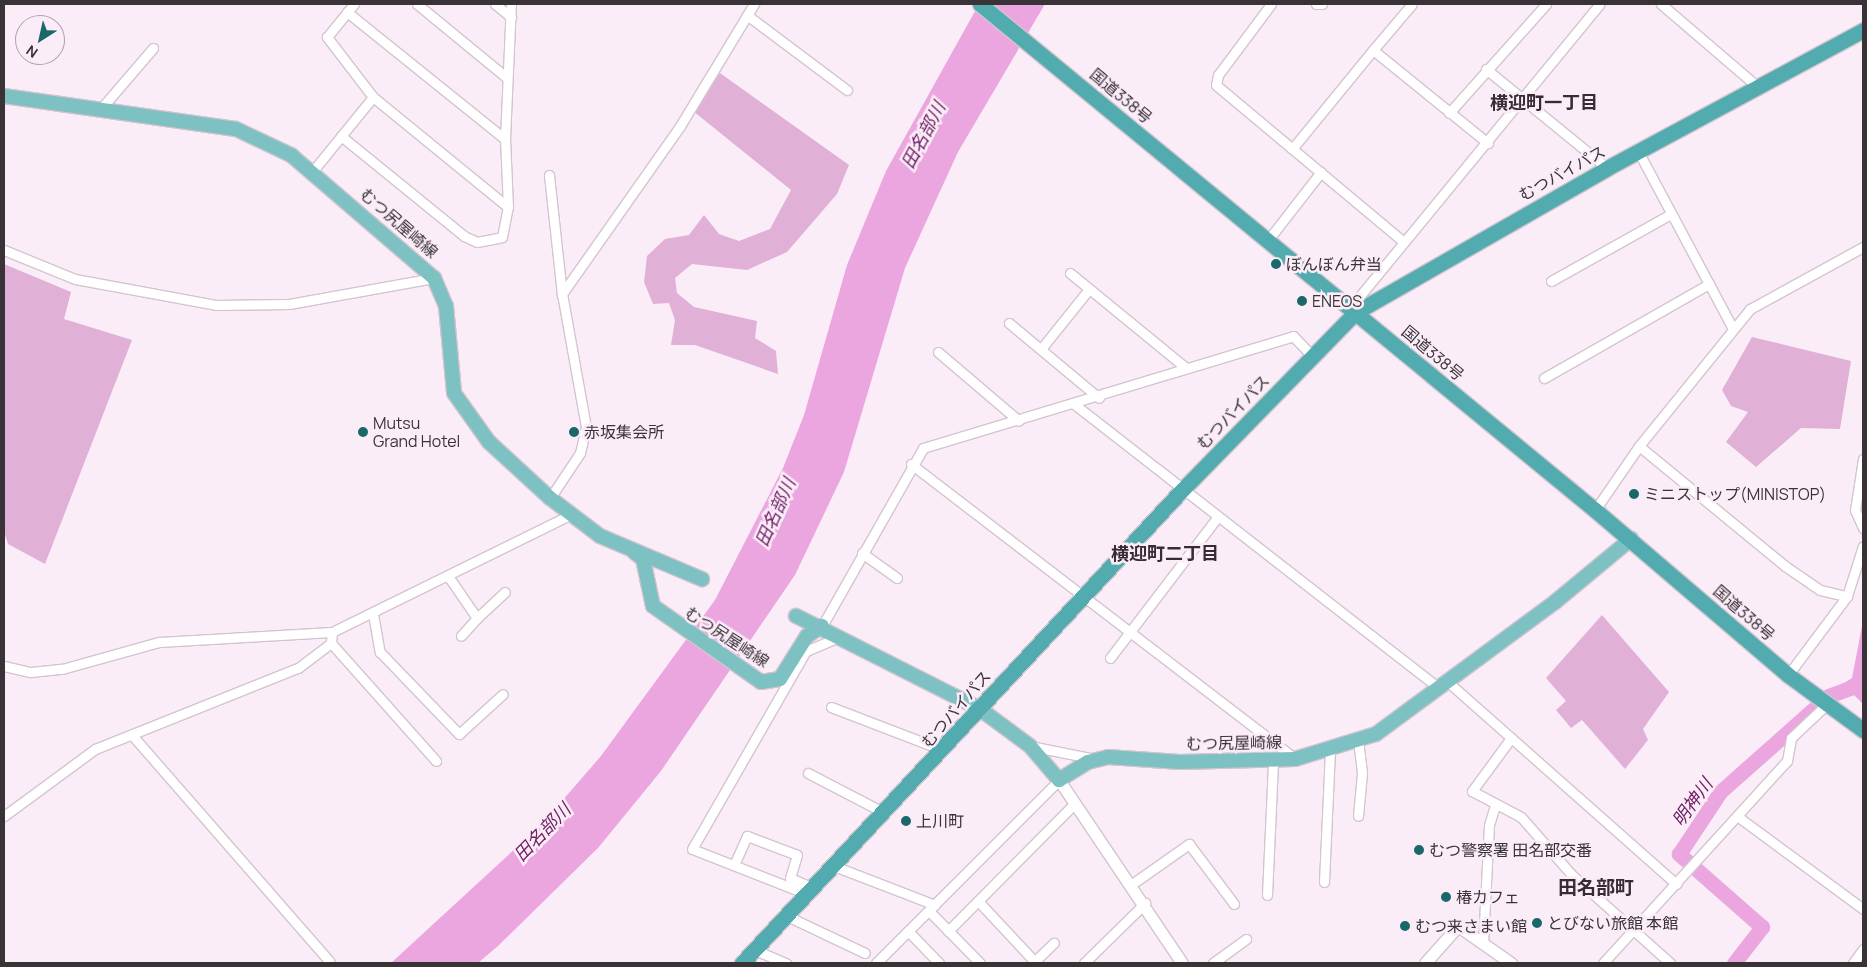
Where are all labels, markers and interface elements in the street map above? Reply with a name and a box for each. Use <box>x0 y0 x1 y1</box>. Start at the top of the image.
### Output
north arrow <box>15 15 65 65</box>
text: N <box>22 41 41 63</box>
street label: 国道338号 <box>1086 65 1156 127</box>
district label: 横迎町一丁目 <box>1490 91 1598 113</box>
water label: 田名部川 <box>897 98 949 172</box>
street label: むつバイパス <box>1515 141 1609 205</box>
street label: むつ尻屋崎線 <box>356 184 442 262</box>
place label: ぼんぼん弁当 <box>1286 254 1382 274</box>
marker: ぼんぼん弁当 <box>1270 258 1282 270</box>
place label: ENEOS <box>1312 291 1362 311</box>
marker: ENEOS <box>1296 295 1308 307</box>
street label: 国道338号 <box>1398 322 1468 384</box>
street label: むつバイパス <box>1193 371 1273 453</box>
place label: Mutsu Grand Hotel <box>373 413 460 451</box>
place label: 赤坂集会所 <box>584 422 664 442</box>
marker: Mutsu Grand Hotel <box>357 426 369 438</box>
marker: 赤坂集会所 <box>568 426 580 438</box>
water label: 田名部川 <box>750 475 800 549</box>
place label: ミニストップ(MINISTOP) <box>1644 484 1825 504</box>
marker: ミニストップ(MINISTOP) <box>1628 488 1640 500</box>
district label: 横迎町二丁目 <box>1111 542 1219 564</box>
street label: 国道338号 <box>1709 581 1779 645</box>
street label: むつ尻屋崎線 <box>682 603 772 671</box>
street label: むつバイパス <box>917 666 995 752</box>
street label: むつ尻屋崎線 <box>1186 733 1282 753</box>
water label: 明神川 <box>1667 774 1717 830</box>
water label: 田名部川 <box>509 799 575 865</box>
place label: 上川町 <box>916 811 964 831</box>
marker: 上川町 <box>900 815 912 827</box>
place label: むつ警察署 田名部交番 <box>1429 840 1592 860</box>
marker: むつ警察署 田名部交番 <box>1413 844 1425 856</box>
district label: 田名部町 <box>1558 877 1634 899</box>
place label: 椿カフェ <box>1456 887 1520 907</box>
marker: 椿カフェ <box>1440 891 1452 903</box>
place label: とびない旅館 本館 <box>1547 913 1678 933</box>
place label: むつ来さまい館 <box>1415 916 1527 936</box>
marker: とびない旅館 本館 <box>1531 917 1543 929</box>
marker: むつ来さまい館 <box>1399 920 1411 932</box>

